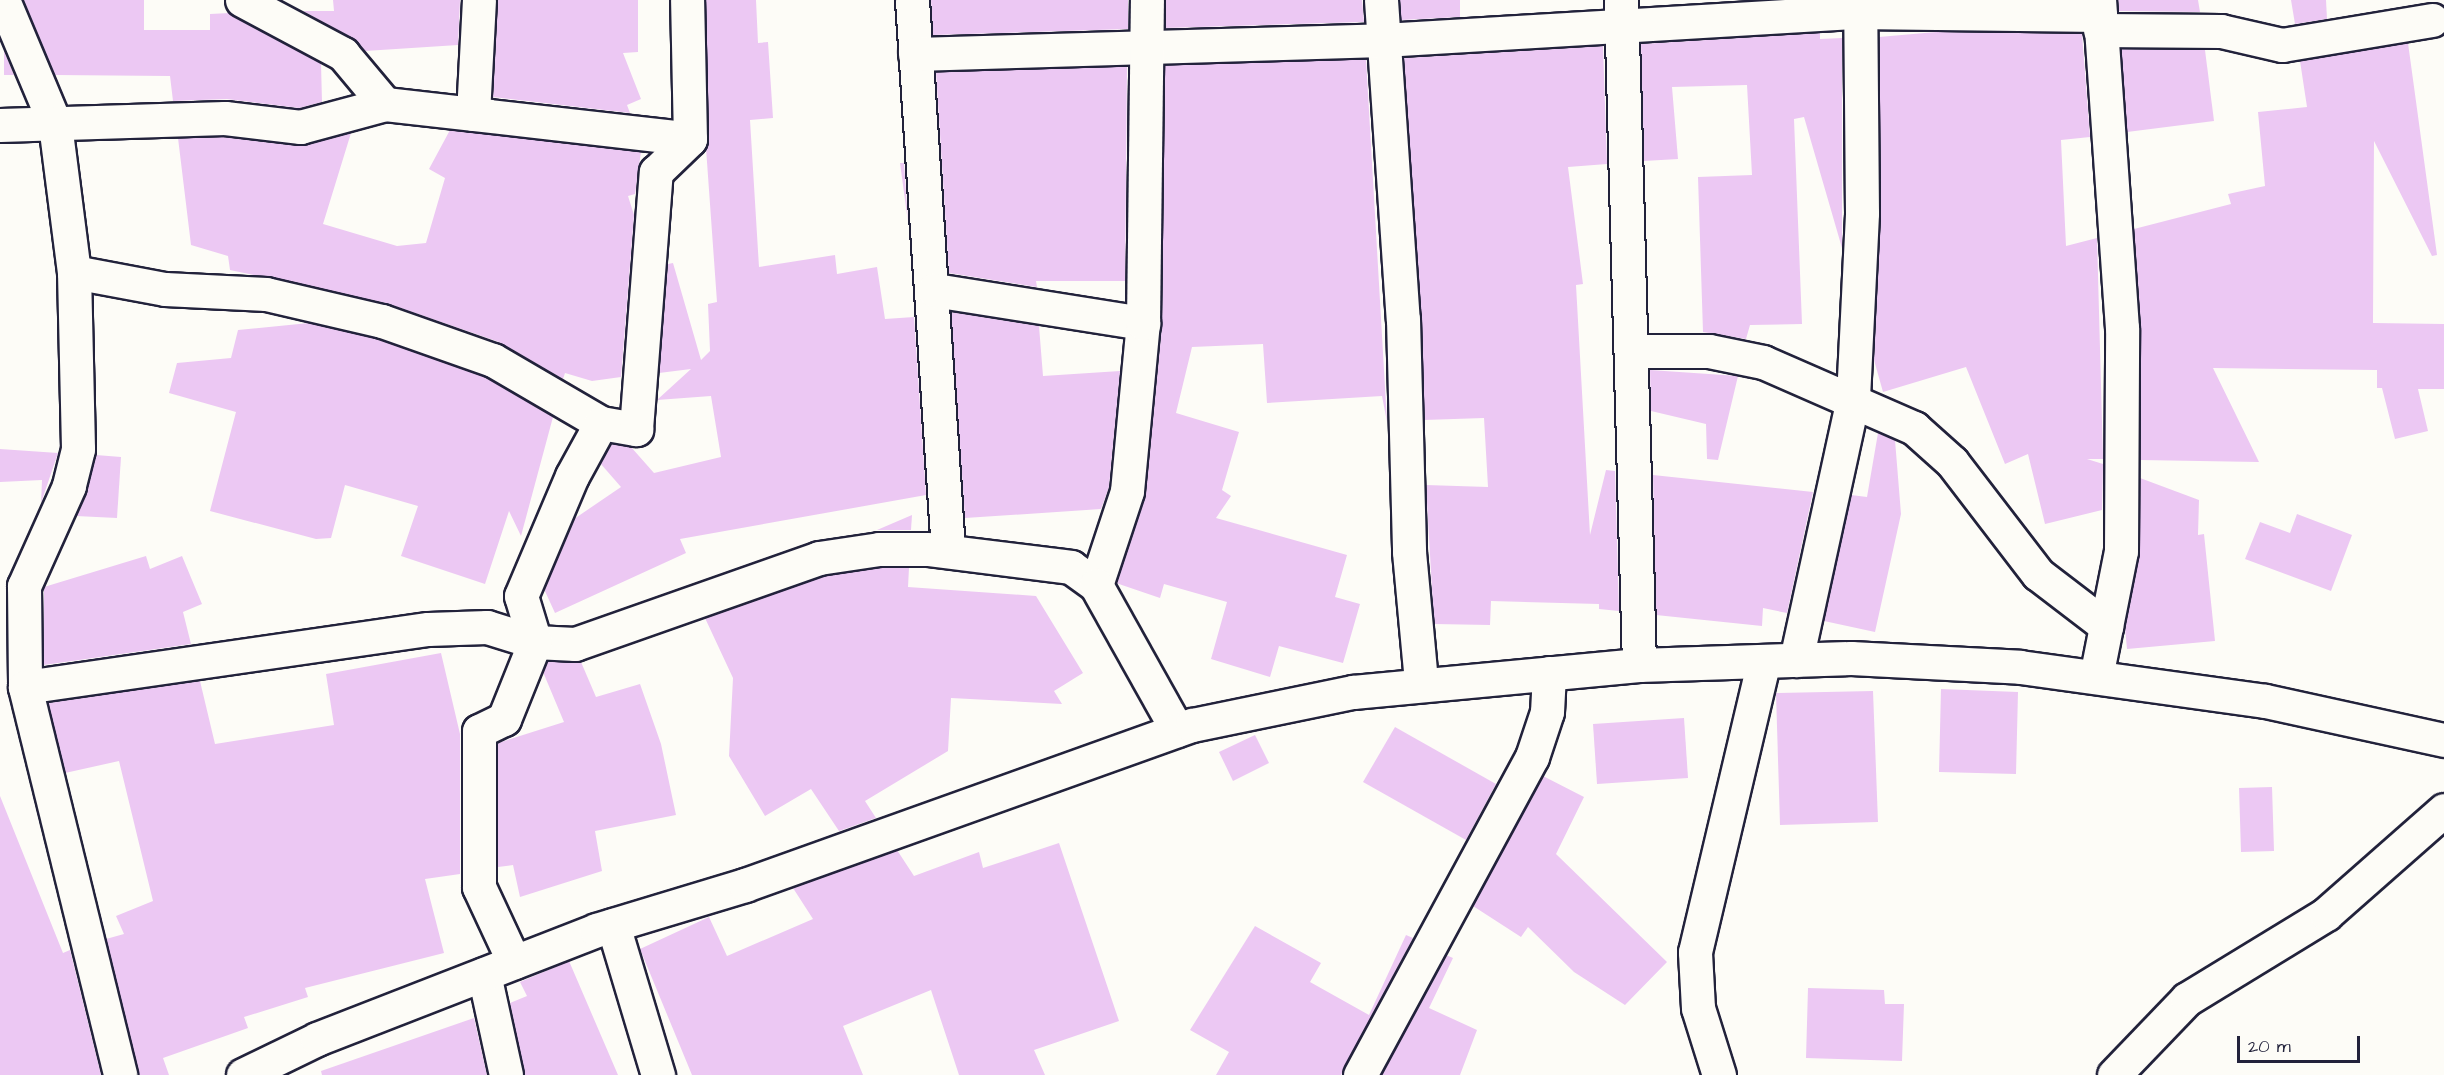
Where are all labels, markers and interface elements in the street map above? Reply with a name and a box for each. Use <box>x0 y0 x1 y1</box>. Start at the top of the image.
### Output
scale bar <box>2240 1024 2363 1062</box>
text: 20 m <box>2248 1034 2291 1059</box>

